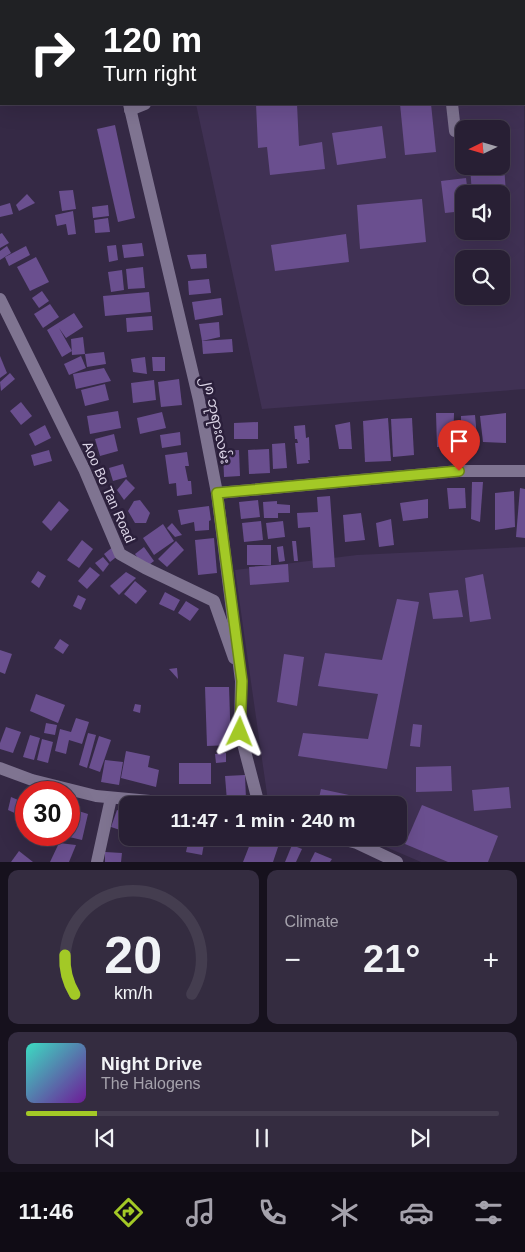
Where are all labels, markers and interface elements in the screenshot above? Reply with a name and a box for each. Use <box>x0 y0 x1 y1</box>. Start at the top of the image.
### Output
icon: right <box>20 20 85 85</box>
text: 120 m <box>103 20 202 59</box>
text: Turn right <box>103 61 196 86</box>
north arrow <box>455 120 510 175</box>
map controls <box>455 120 510 305</box>
button: sound <box>455 185 510 240</box>
button: search <box>455 250 510 305</box>
street label: ၂၈ ဘုရားလမ်း <box>196 374 236 466</box>
pin <box>438 420 480 471</box>
icon: arrive <box>445 427 473 455</box>
street label: Aoo Bo Tan Road <box>79 439 139 545</box>
position arrow <box>213 705 265 757</box>
speed limit sign: 30 <box>15 781 80 846</box>
text: 11:47 · 1 min · 240 m <box>171 810 355 831</box>
text: Climate <box>285 913 339 930</box>
text: 20 <box>104 926 162 984</box>
text: 21° <box>363 938 420 980</box>
text: − <box>285 944 301 975</box>
text: + <box>483 944 499 975</box>
text: km/h <box>114 983 153 1003</box>
text: Night Drive <box>101 1053 202 1074</box>
text: The Halogens <box>101 1075 201 1092</box>
icon: previous <box>91 1124 119 1152</box>
icon: pause <box>248 1124 276 1152</box>
icon: next <box>406 1124 434 1152</box>
icon: directions <box>111 1195 146 1230</box>
icon: music <box>183 1195 218 1230</box>
icon: phone <box>255 1195 290 1230</box>
icon: climate <box>327 1195 362 1230</box>
icon: car <box>399 1195 434 1230</box>
icon: filters <box>471 1195 506 1230</box>
text: 11:46 <box>19 1199 74 1224</box>

